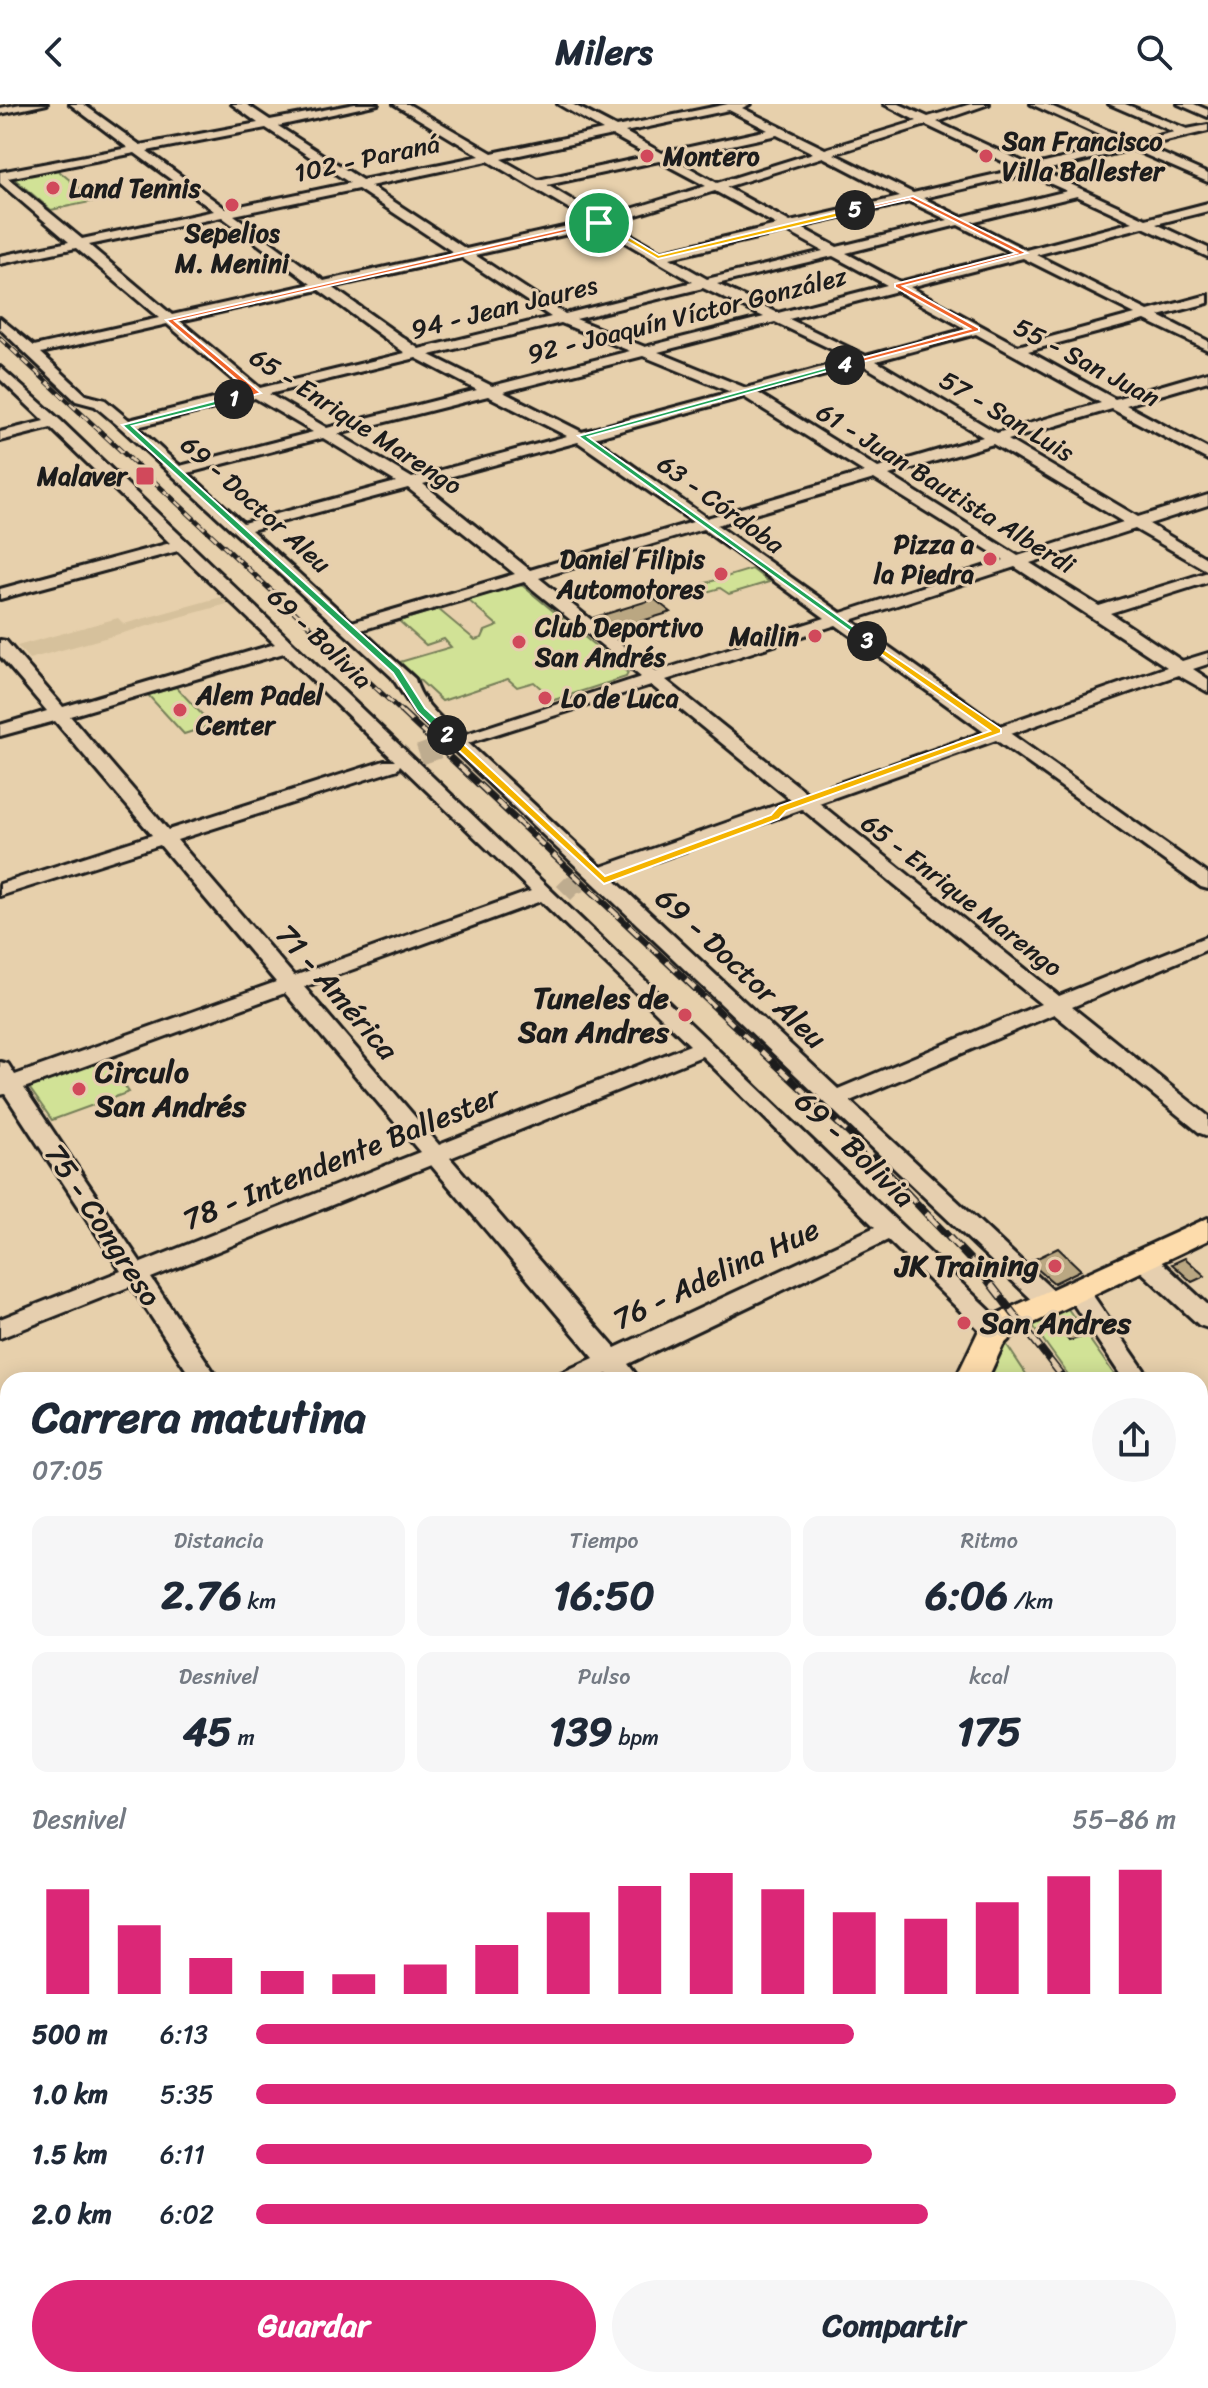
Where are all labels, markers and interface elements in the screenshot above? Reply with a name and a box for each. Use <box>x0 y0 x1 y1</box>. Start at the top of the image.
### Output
text: Milers <box>555 20 653 84</box>
icon: back <box>32 30 76 74</box>
icon: search <box>1132 30 1176 74</box>
place label: San Francisco Villa Ballester <box>1001 118 1166 194</box>
street label: 102 - Paraná <box>290 120 444 196</box>
place label: Montero <box>662 133 760 179</box>
marker: Montero <box>638 147 656 165</box>
marker: San Francisco Villa Ballester <box>977 147 995 165</box>
place label: Land Tennis <box>69 165 202 211</box>
marker: Land Tennis <box>44 179 62 197</box>
pin <box>565 189 633 257</box>
pin: 5 <box>835 190 875 230</box>
text: 5 <box>848 190 862 229</box>
marker: Sepelios M. Menini <box>223 196 241 214</box>
icon: arrive <box>577 201 621 245</box>
place label: Sepelios M. Menini <box>174 210 291 286</box>
street label: 92 - Joaquín Víctor González <box>522 253 852 377</box>
street label: 94 - Jean Jaures <box>406 261 603 352</box>
street label: 55 - San Juan <box>1005 304 1169 420</box>
street label: 65 - Enrique Marengo <box>240 335 472 508</box>
pin: 4 <box>825 345 865 385</box>
text: 4 <box>838 345 852 384</box>
street label: 57 - San Luis <box>930 357 1084 475</box>
pin: 1 <box>214 379 254 419</box>
text: 1 <box>229 379 239 418</box>
street label: 61 - Juan Bautista Alberdi <box>807 389 1086 587</box>
street label: 69 - Doctor Aleu <box>170 423 342 585</box>
street label: 63 - Córdoba <box>647 442 795 567</box>
place label: Malaver <box>36 453 129 499</box>
marker: Malaver <box>134 465 156 487</box>
place label: Pizza a la Piedra <box>873 521 975 597</box>
place label: Daniel Filipis Automotores <box>556 536 706 612</box>
marker: Pizza a la Piedra <box>981 550 999 568</box>
marker: Daniel Filipis Automotores <box>712 565 730 583</box>
street label: 69 - Bolivia <box>256 575 384 701</box>
place label: Club Deportivo San Andrés <box>534 604 704 680</box>
place label: Mailin <box>728 613 799 659</box>
pin: 3 <box>847 621 887 661</box>
text: 3 <box>861 621 873 660</box>
marker: Mailin <box>806 627 824 645</box>
marker: Club Deportivo San Andrés <box>510 633 528 651</box>
place label: Alem Padel Center <box>195 672 325 748</box>
place label: Lo de Luca <box>561 675 679 721</box>
marker: Lo de Luca <box>536 689 554 707</box>
marker: Alem Padel Center <box>171 701 189 719</box>
pin: 2 <box>427 715 467 755</box>
text: 2 <box>441 715 453 754</box>
street label: 65 - Enrique Marengo <box>851 801 1073 989</box>
street label: 69 - Doctor Aleu <box>642 873 840 1063</box>
street label: 71 - América <box>261 911 413 1074</box>
place label: Tuneles de San Andres <box>517 971 670 1059</box>
marker: Tuneles de San Andres <box>676 1006 694 1024</box>
place label: Circulo San Andrés <box>94 1045 247 1133</box>
street label: 78 - Intendente Ballester <box>174 1069 509 1246</box>
street label: 69 - Bolivia <box>781 1076 929 1222</box>
marker: Circulo San Andrés <box>70 1080 88 1098</box>
street label: 75 - Congreso <box>30 1132 177 1318</box>
street label: 76 - Adelina Hue <box>603 1202 829 1346</box>
place label: JK Training <box>893 1239 1039 1293</box>
marker: JK Training <box>1046 1257 1064 1275</box>
place label: San Andres <box>979 1296 1132 1350</box>
marker: San Andres <box>955 1314 973 1332</box>
text: Carrera matutina <box>32 1378 366 1456</box>
button: share <box>1092 1398 1176 1482</box>
text: 07:05 <box>32 1447 103 1493</box>
text: Distancia <box>174 1521 264 1560</box>
text: Tiempo <box>569 1521 639 1560</box>
text: Ritmo <box>961 1521 1018 1560</box>
text: 2.76 <box>161 1560 242 1631</box>
text: 16:50 <box>553 1560 655 1631</box>
text: 6:06 <box>925 1560 1008 1631</box>
text: km <box>242 1582 276 1621</box>
text: /km <box>1008 1582 1053 1621</box>
text: Desnivel <box>179 1657 258 1696</box>
text: Pulso <box>578 1657 630 1696</box>
text: kcal <box>969 1657 1009 1696</box>
text: 45 <box>183 1696 232 1767</box>
text: 139 <box>549 1696 613 1767</box>
text: 175 <box>957 1696 1022 1767</box>
text: m <box>232 1718 255 1757</box>
text: bpm <box>613 1718 659 1757</box>
text: Desnivel <box>32 1796 126 1842</box>
text: 55–86 m <box>1072 1796 1176 1842</box>
text: 500 m <box>32 2011 107 2057</box>
text: 6:13 <box>160 2011 208 2057</box>
text: 1.0 km <box>32 2071 108 2117</box>
text: 5:35 <box>160 2071 214 2117</box>
text: 1.5 km <box>32 2131 107 2177</box>
text: 6:11 <box>160 2131 205 2177</box>
text: 2.0 km <box>32 2191 112 2237</box>
text: 6:02 <box>160 2191 214 2237</box>
button: Guardar <box>32 2280 596 2372</box>
button: Compartir <box>612 2280 1176 2372</box>

